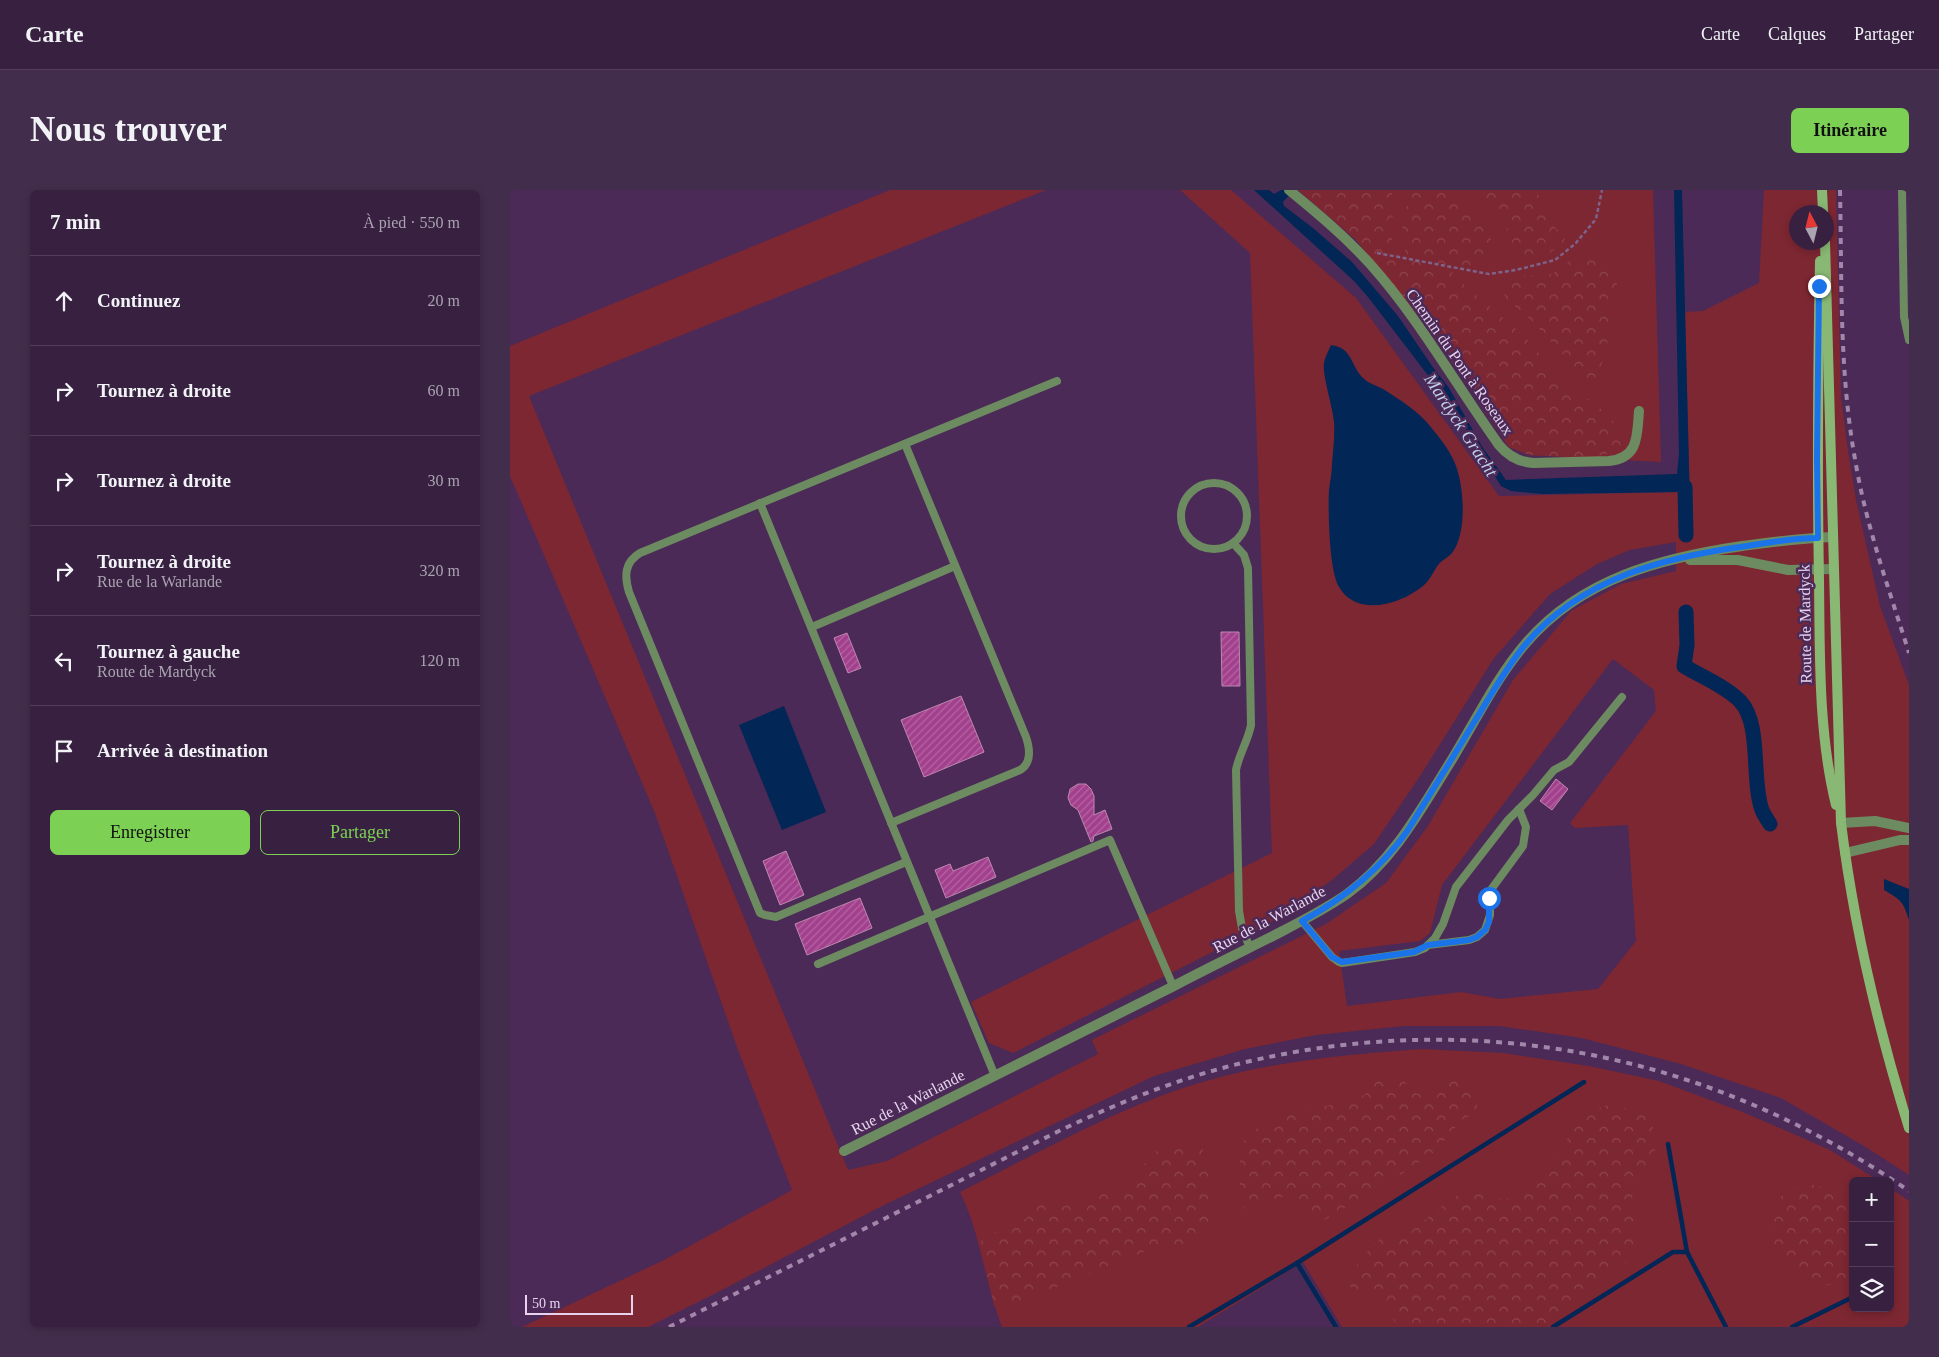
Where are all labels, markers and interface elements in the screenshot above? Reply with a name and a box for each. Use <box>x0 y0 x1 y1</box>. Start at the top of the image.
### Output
text: Carte <box>25 21 84 47</box>
text: Carte <box>1701 24 1740 44</box>
text: Calques <box>1768 24 1826 44</box>
text: Partager <box>1854 24 1914 44</box>
button: Itinéraire <box>1791 108 1909 153</box>
text: Nous trouver <box>30 110 227 149</box>
north arrow <box>1789 205 1834 250</box>
text: 7 min <box>50 210 101 234</box>
text: À pied · 550 m <box>363 214 460 231</box>
route end <box>1808 275 1831 298</box>
street label: Chemin du Pont à Roseaux <box>1403 286 1517 438</box>
icon: ahead <box>50 287 78 315</box>
text: Continuez <box>97 290 180 311</box>
text: 20 m <box>428 292 460 309</box>
water label: Mardyck Gracht <box>1420 369 1502 481</box>
icon: right <box>50 377 78 405</box>
text: Tournez à droite <box>97 380 231 401</box>
text: 60 m <box>428 382 460 399</box>
icon: right <box>50 467 78 495</box>
text: Tournez à droite <box>97 470 231 491</box>
text: 30 m <box>428 472 460 489</box>
text: Tournez à droite <box>97 551 231 572</box>
icon: right <box>50 557 78 585</box>
text: 320 m <box>420 562 460 579</box>
street label: Route de Mardyck <box>1795 564 1816 684</box>
text: Rue de la Warlande <box>97 573 222 590</box>
text: Tournez à gauche <box>97 641 240 662</box>
icon: left <box>50 647 78 675</box>
text: 120 m <box>420 652 460 669</box>
text: Route de Mardyck <box>97 663 216 680</box>
icon: arrive <box>50 737 78 765</box>
text: Arrivée à destination <box>97 740 268 761</box>
button: Enregistrer <box>50 810 250 855</box>
button: Partager <box>260 810 460 855</box>
street label: Rue de la Warlande <box>1210 882 1328 956</box>
route start <box>1478 887 1501 910</box>
street label: Rue de la Warlande <box>848 1066 968 1138</box>
map controls <box>1849 1177 1894 1312</box>
button: + <box>1849 1177 1894 1222</box>
button: − <box>1849 1222 1894 1267</box>
button: layers <box>1849 1267 1894 1312</box>
scale bar <box>525 1292 632 1315</box>
text: 50 m <box>532 1296 560 1311</box>

